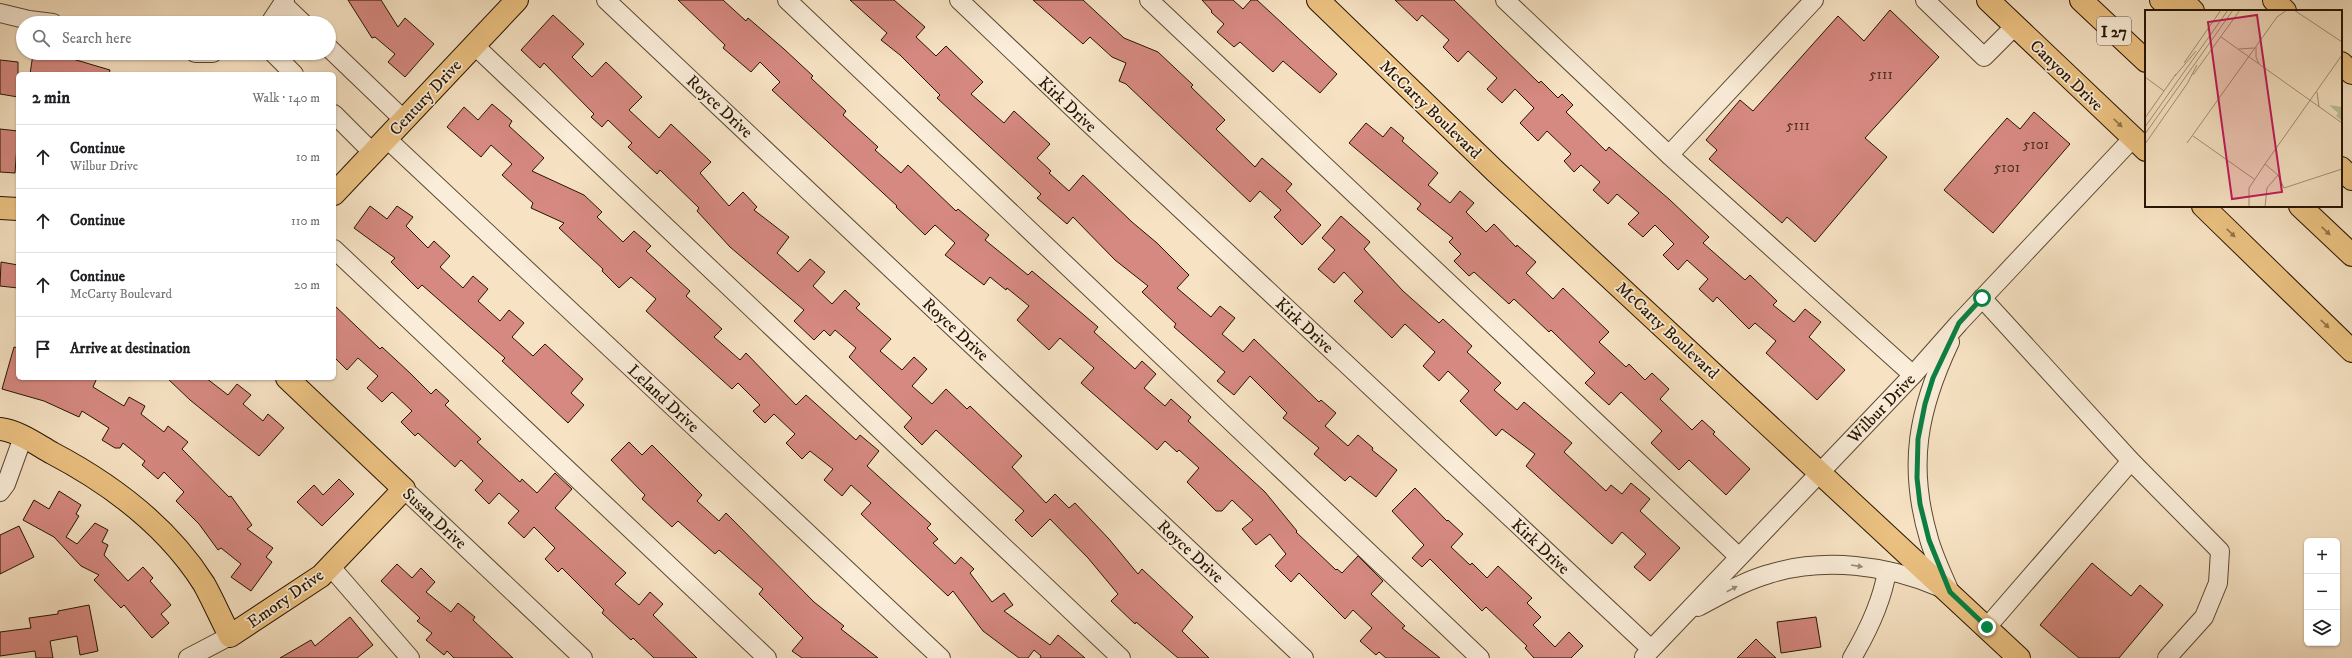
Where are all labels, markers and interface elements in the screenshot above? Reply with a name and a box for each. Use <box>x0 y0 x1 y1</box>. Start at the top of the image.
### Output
inset map <box>2145 10 2342 207</box>
search box <box>16 16 336 60</box>
road number: I 27 <box>2097 17 2131 45</box>
icon: search <box>30 27 52 49</box>
text: Search here <box>62 29 131 48</box>
street label: Canyon Drive <box>2025 35 2108 116</box>
street label: Century Drive <box>385 55 467 141</box>
street label: McCarty Boulevard <box>1375 55 1486 164</box>
house number: 5111 <box>1869 65 1893 84</box>
street label: Royce Drive <box>681 70 757 143</box>
street label: Kirk Drive <box>1033 72 1101 137</box>
text: 2 min <box>32 87 70 109</box>
text: Walk · 140 m <box>252 90 320 106</box>
house number: 5111 <box>1786 116 1810 135</box>
one-way arrow <box>2113 118 2123 128</box>
house number: 5101 <box>2023 135 2049 154</box>
text: Continue <box>70 139 125 158</box>
icon: ahead <box>32 146 54 168</box>
text: 10 m <box>296 149 320 165</box>
text: Wilbur Drive <box>70 158 138 174</box>
house number: 5101 <box>1994 158 2020 177</box>
icon: ahead <box>32 210 54 232</box>
text: Continue <box>70 211 125 230</box>
text: 110 m <box>291 213 320 229</box>
one-way arrow <box>2321 226 2331 235</box>
one-way arrow <box>2226 228 2236 238</box>
text: Continue <box>70 267 125 286</box>
icon: ahead <box>32 274 54 296</box>
text: 20 m <box>294 277 320 293</box>
street label: McCarty Boulevard <box>1611 277 1724 385</box>
text: McCarty Boulevard <box>70 286 172 302</box>
route start <box>1973 289 1991 307</box>
street label: Royce Drive <box>917 293 993 366</box>
street label: Kirk Drive <box>1270 293 1338 358</box>
one-way arrow <box>2320 319 2330 329</box>
icon: arrive <box>32 338 54 360</box>
text: Arrive at destination <box>70 339 190 358</box>
street label: Leland Drive <box>623 360 704 438</box>
street label: Wilbur Drive <box>1842 369 1921 449</box>
street label: Susan Drive <box>397 483 471 554</box>
street label: Kirk Drive <box>1506 514 1574 579</box>
street label: Royce Drive <box>1152 515 1228 588</box>
map controls <box>2304 538 2340 646</box>
button: + <box>2304 538 2340 574</box>
one-way arrow <box>1851 563 1863 569</box>
street label: Emory Drive <box>243 564 328 633</box>
button: − <box>2304 574 2340 610</box>
one-way arrow <box>1726 586 1737 593</box>
button: layers <box>2304 610 2340 646</box>
route end <box>1978 618 1996 636</box>

